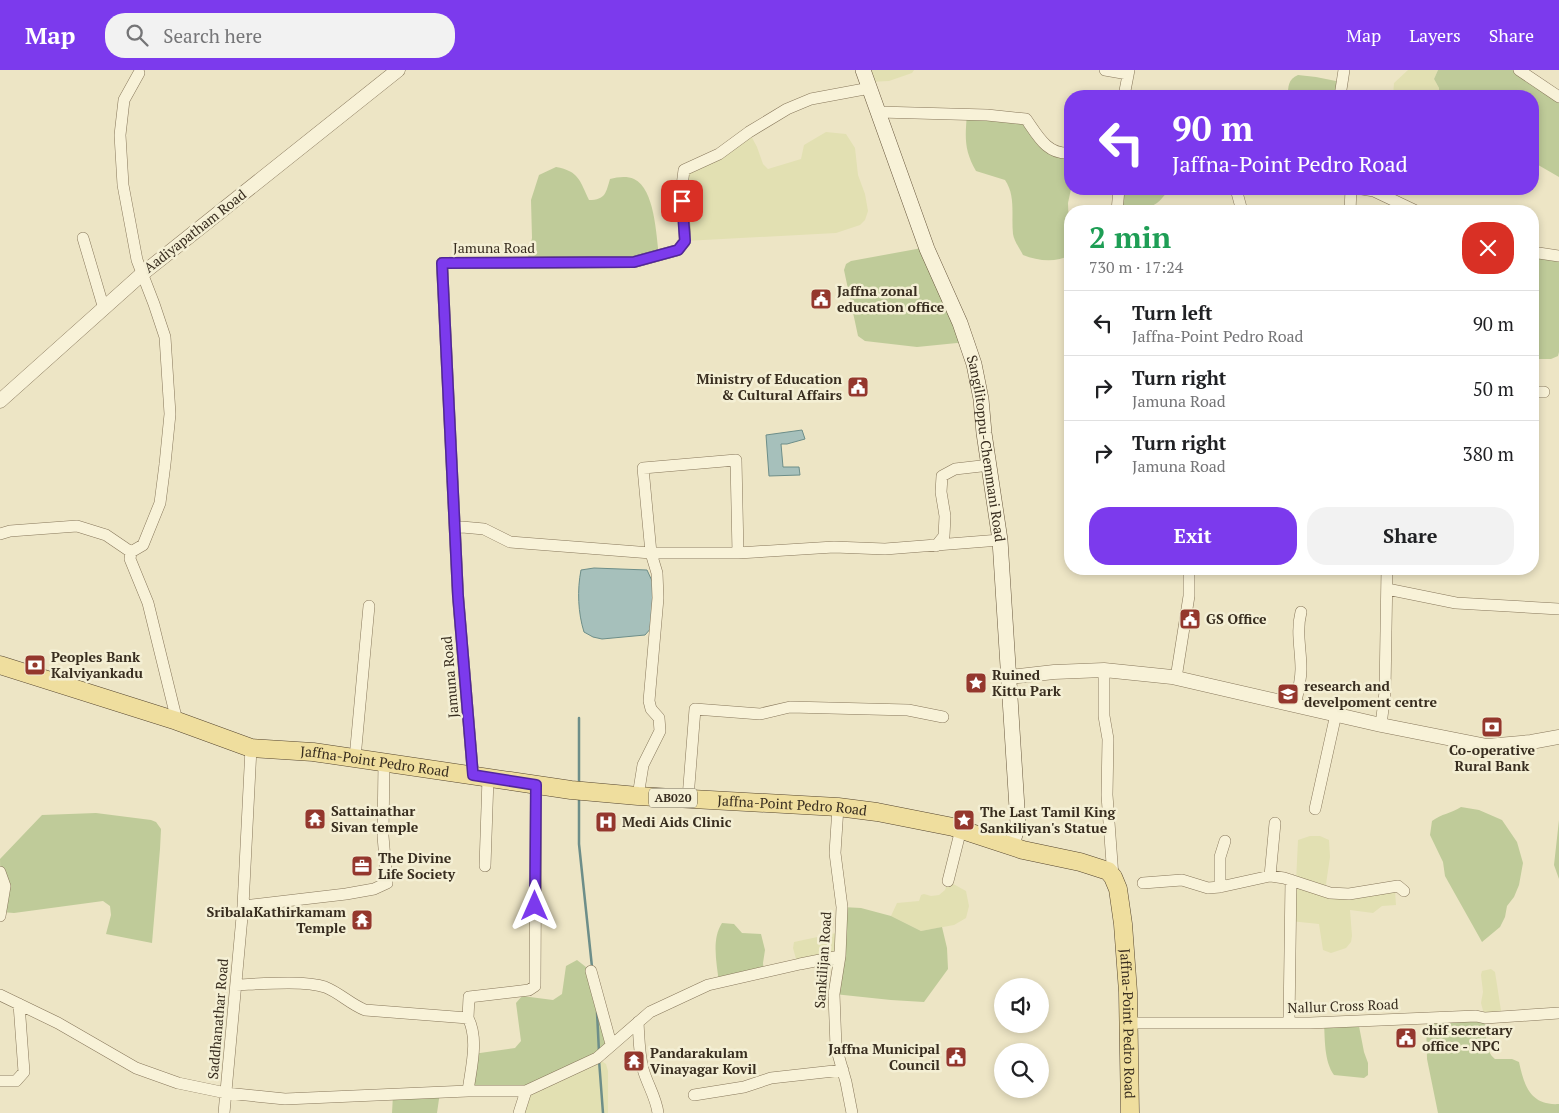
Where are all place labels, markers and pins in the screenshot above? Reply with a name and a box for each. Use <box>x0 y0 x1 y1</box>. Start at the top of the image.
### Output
pin <box>661 180 703 222</box>
place label: Jaffna zonal education office <box>837 281 945 316</box>
public building icon: Jaffna zonal education office <box>809 287 833 311</box>
place label: Ministry of Education & Cultural Affairs <box>696 369 842 404</box>
public building icon: Ministry of Education & Cultural Affairs <box>846 375 870 399</box>
public building icon: GS Office <box>1178 607 1202 631</box>
place label: GS Office <box>1206 609 1267 628</box>
place label: Peoples Bank Kalviyankadu <box>51 647 143 682</box>
bank icon: Peoples Bank Kalviyankadu <box>23 653 47 677</box>
place label: Ruined Kittu Park <box>992 665 1062 700</box>
place icon: Ruined Kittu Park <box>964 671 988 695</box>
place label: research and develpoment centre <box>1304 676 1438 711</box>
school or university icon: research and develpoment centre <box>1276 682 1300 706</box>
bank icon: Co-operative Rural Bank <box>1480 715 1504 739</box>
place label: Co-operative Rural Bank <box>1449 740 1536 775</box>
place label: Sattainathar Sivan temple <box>331 801 419 836</box>
place label: The Last Tamil King Sankiliyan's Statue <box>980 802 1117 837</box>
temple icon: Sattainathar Sivan temple <box>303 807 327 831</box>
place icon: The Last Tamil King Sankiliyan's Statue <box>952 808 976 832</box>
hospital icon: Medi Aids Clinic <box>594 810 618 834</box>
place label: Medi Aids Clinic <box>622 812 732 831</box>
place label: The Divine Life Society <box>378 848 456 883</box>
office icon: The Divine Life Society <box>350 854 374 878</box>
place label: SribalaKathirkamam Temple <box>206 902 346 937</box>
temple icon: SribalaKathirkamam Temple <box>350 908 374 932</box>
place label: chif secretary office - NPC <box>1422 1020 1513 1055</box>
public building icon: chif secretary office - NPC <box>1394 1026 1418 1050</box>
place label: Jaffna Municipal Council <box>828 1039 940 1074</box>
place label: Pandarakulam Vinayagar Kovil <box>650 1043 757 1078</box>
public building icon: Jaffna Municipal Council <box>944 1045 968 1069</box>
temple icon: Pandarakulam Vinayagar Kovil <box>622 1049 646 1073</box>

